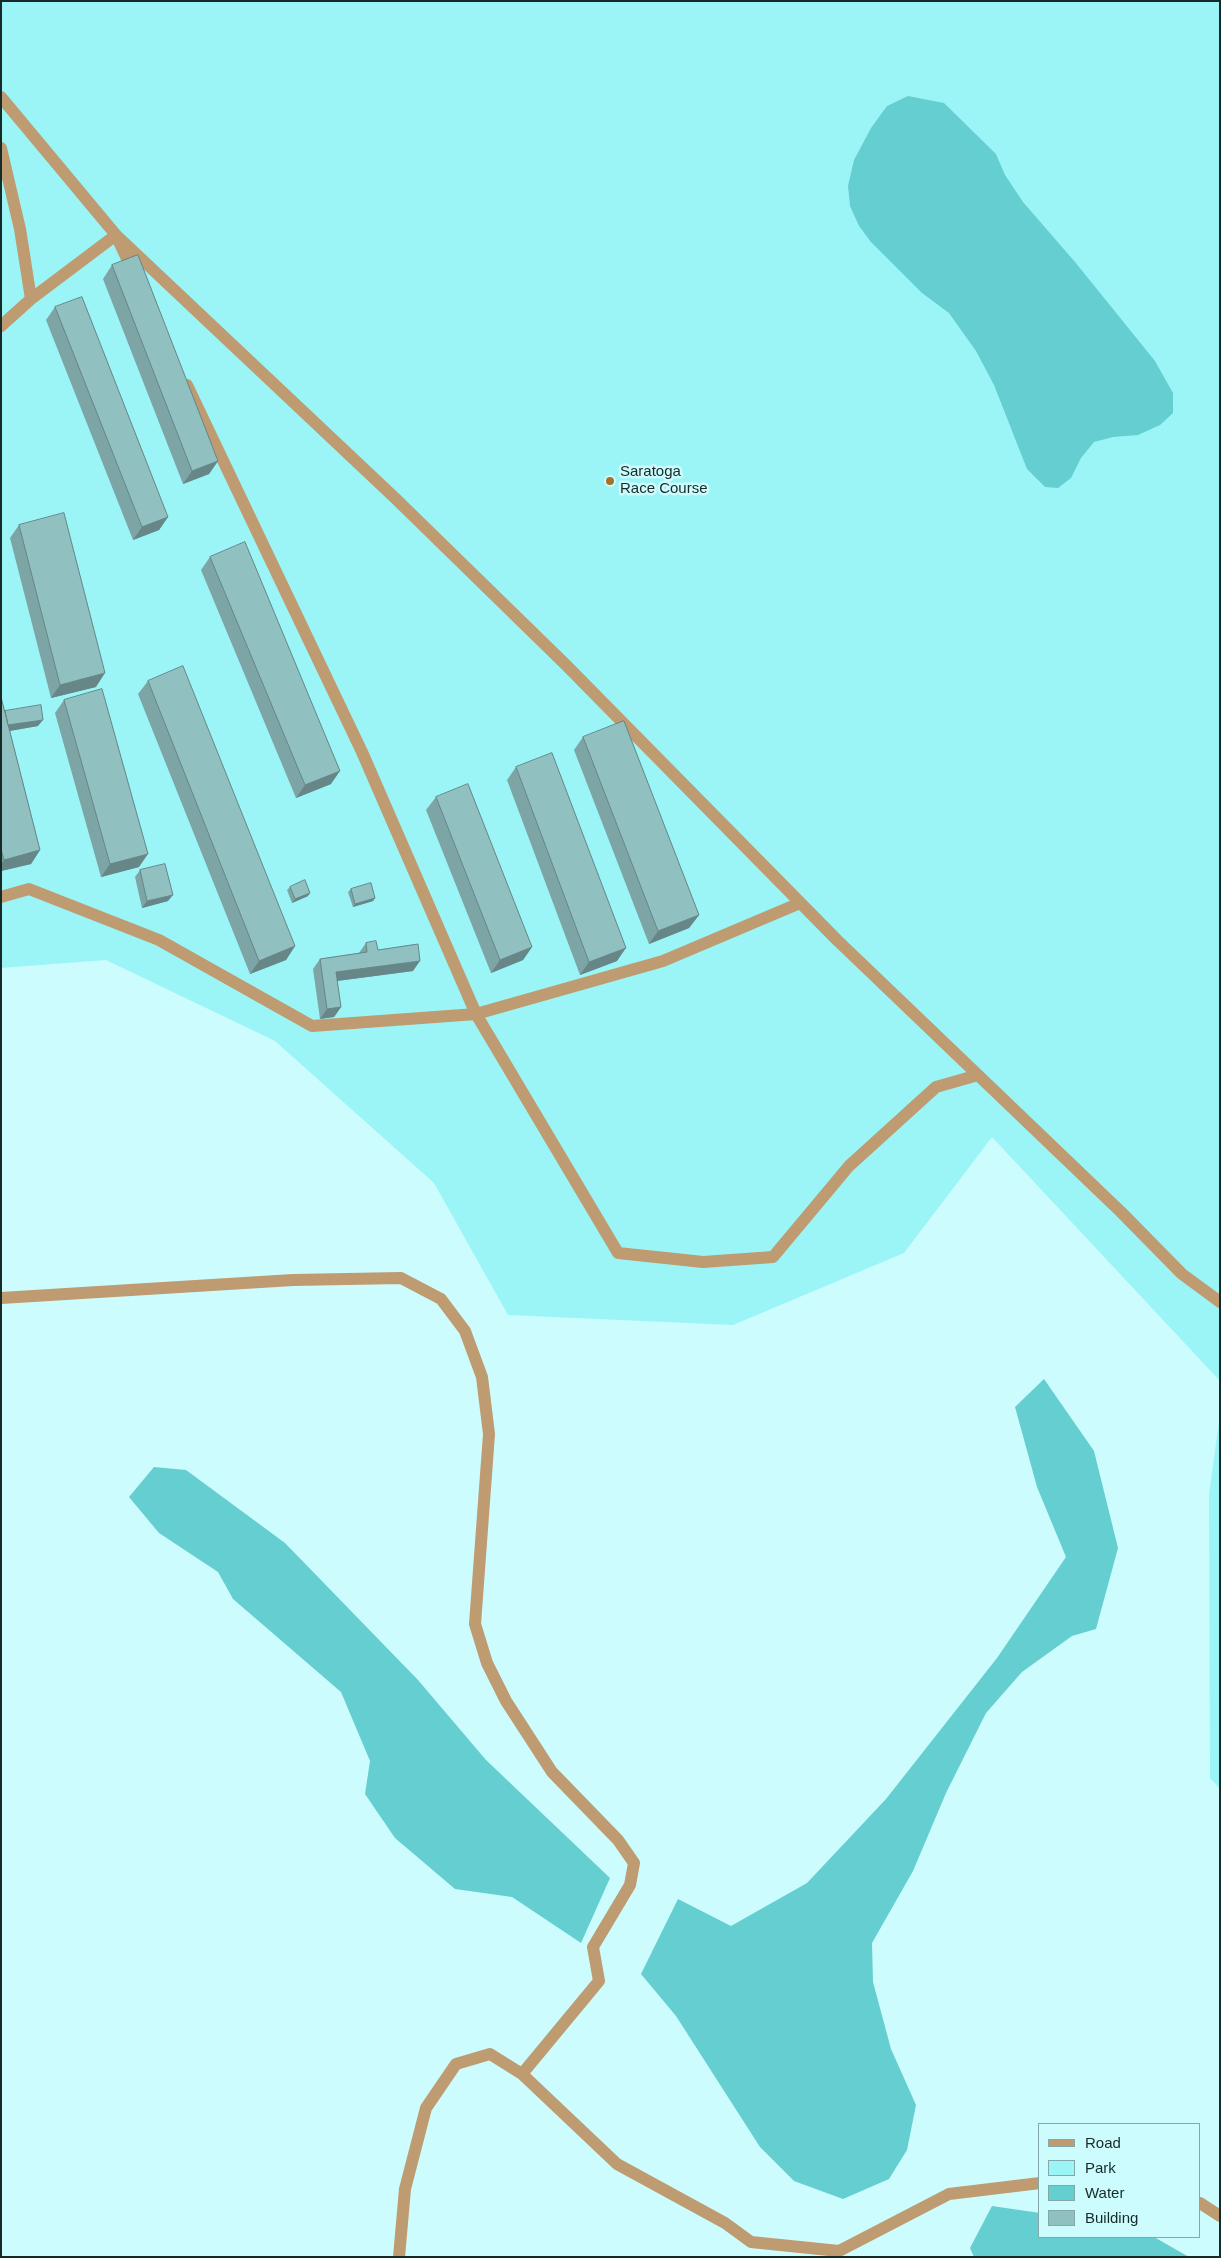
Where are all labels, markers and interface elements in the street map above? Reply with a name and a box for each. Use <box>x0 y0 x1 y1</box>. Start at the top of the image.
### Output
place label: Saratoga Race Course <box>620 463 708 498</box>
marker: Saratoga Race Course <box>604 475 616 487</box>
legend <box>1038 2123 1201 2238</box>
text: Road <box>1085 2134 1121 2151</box>
text: Park <box>1085 2159 1116 2176</box>
text: Water <box>1085 2184 1124 2201</box>
text: Building <box>1085 2209 1138 2226</box>

